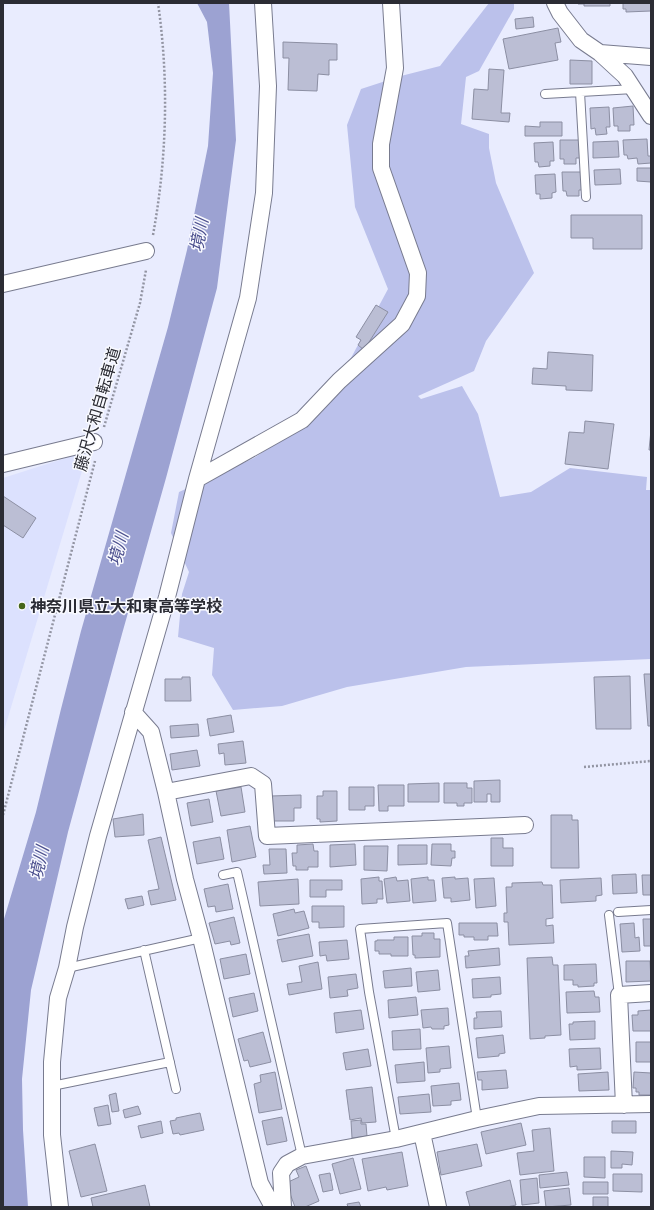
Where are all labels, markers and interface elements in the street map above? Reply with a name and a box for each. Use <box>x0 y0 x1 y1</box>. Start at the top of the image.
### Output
water label: 境川 <box>186 215 212 253</box>
street label: 藤沢大和自転車道 <box>71 345 124 473</box>
water label: 境川 <box>104 528 133 568</box>
place label: 神奈川県立大和東高等学校 <box>30 597 222 616</box>
marker: 神奈川県立大和東高等学校 <box>17 601 27 611</box>
water label: 境川 <box>25 842 53 882</box>

